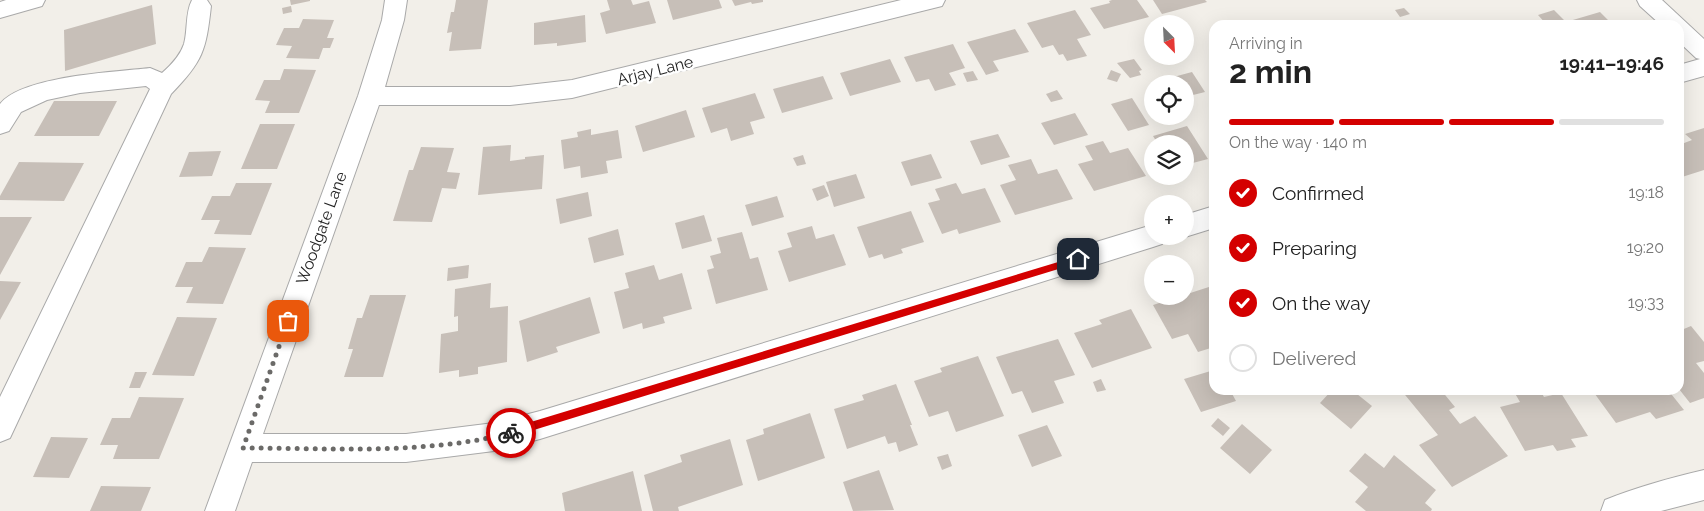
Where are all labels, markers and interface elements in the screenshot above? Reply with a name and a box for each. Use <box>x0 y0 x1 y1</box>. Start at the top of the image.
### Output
north arrow <box>1144 15 1194 65</box>
map controls <box>1144 15 1194 305</box>
text: Arriving in <box>1229 34 1303 53</box>
street label: Arjay Lane <box>615 52 695 89</box>
text: 19:41–19:46 <box>1559 52 1664 74</box>
text: 2 min <box>1229 53 1312 90</box>
button: locate <box>1144 75 1194 125</box>
text: On the way · 140 m <box>1229 133 1367 152</box>
button: layers <box>1144 135 1194 185</box>
street label: Woodgate Lane <box>292 169 351 287</box>
icon: check <box>1229 179 1257 207</box>
text: Confirmed <box>1272 182 1364 204</box>
text: 19:18 <box>1628 183 1664 202</box>
button: + <box>1144 195 1194 245</box>
icon: check <box>1229 234 1257 262</box>
text: Preparing <box>1272 237 1357 259</box>
pin <box>1057 238 1099 280</box>
text: 19:20 <box>1627 238 1664 257</box>
icon: home <box>1064 245 1092 273</box>
button: − <box>1144 255 1194 305</box>
icon: check <box>1229 289 1257 317</box>
text: On the way <box>1272 292 1371 314</box>
text: 19:33 <box>1628 293 1664 312</box>
pin <box>267 300 309 342</box>
icon: bag <box>274 307 302 335</box>
text: Delivered <box>1272 347 1356 369</box>
courier <box>486 408 536 458</box>
icon: bike <box>497 419 525 447</box>

